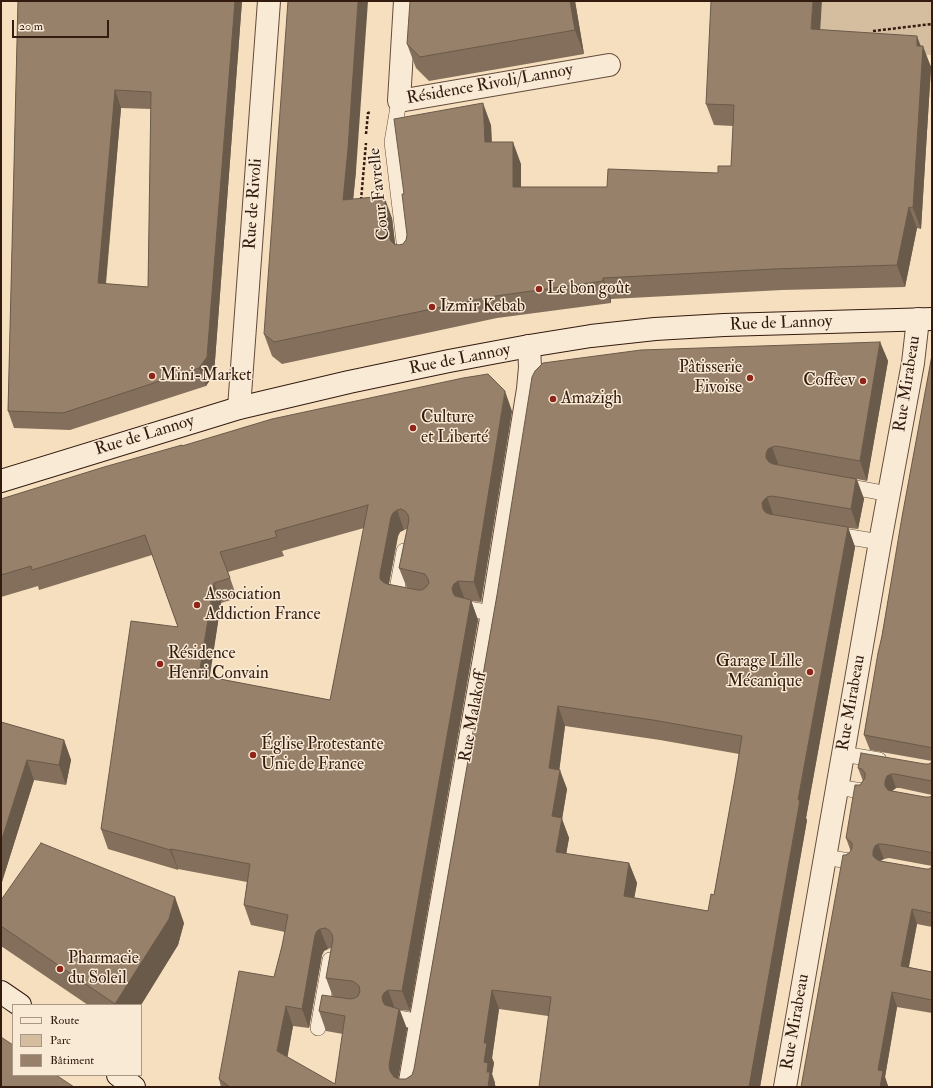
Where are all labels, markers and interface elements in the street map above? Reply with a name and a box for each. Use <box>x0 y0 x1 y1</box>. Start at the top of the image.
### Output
scale bar <box>14 12 111 38</box>
text: 20 m <box>19 19 43 34</box>
street label: Résidence Rivoli/Lannoy <box>405 60 575 110</box>
street label: Cour Favrelle <box>365 147 395 241</box>
street label: Rue de Rivoli <box>241 158 267 250</box>
place label: Le bon goût <box>547 279 630 299</box>
marker: Le bon goût <box>534 284 544 294</box>
place label: Izmir Kebab <box>440 297 525 317</box>
marker: Izmir Kebab <box>427 302 437 312</box>
street label: Rue de Lannoy <box>729 312 833 336</box>
street label: Rue Mirabeau <box>890 335 926 433</box>
street label: Rue de Lannoy <box>408 340 512 380</box>
place label: Pâtisserie Fivoise <box>679 358 742 398</box>
place label: Mini-Market <box>160 366 252 386</box>
marker: Mini-Market <box>147 371 157 381</box>
place label: Coffeev <box>803 371 855 391</box>
marker: Pâtisserie Fivoise <box>745 373 755 383</box>
marker: Coffeev <box>858 376 868 386</box>
place label: Amazigh <box>561 389 622 409</box>
marker: Amazigh <box>548 394 558 404</box>
place label: Culture et Liberté <box>421 408 488 448</box>
street label: Rue de Lannoy <box>93 411 197 461</box>
marker: Culture et Liberté <box>408 423 418 433</box>
place label: Association Addiction France <box>205 585 321 625</box>
marker: Association Addiction France <box>192 600 202 610</box>
place label: Résidence Henri Convain <box>168 644 269 684</box>
place label: Garage Lille Mécanique <box>716 652 802 692</box>
street label: Rue Mirabeau <box>834 653 870 753</box>
marker: Résidence Henri Convain <box>155 659 165 669</box>
marker: Garage Lille Mécanique <box>805 667 815 677</box>
street label: Rue Malakoff <box>456 670 492 764</box>
place label: Église Protestante Unie de France <box>261 735 383 775</box>
marker: Église Protestante Unie de France <box>248 750 258 760</box>
place label: Pharmacie du Soleil <box>68 949 139 989</box>
marker: Pharmacie du Soleil <box>55 964 65 974</box>
street label: Rue Mirabeau <box>778 972 814 1072</box>
legend <box>12 1004 142 1076</box>
text: Route <box>50 1013 79 1028</box>
text: Parc <box>50 1033 71 1048</box>
text: Bâtiment <box>50 1053 94 1068</box>

